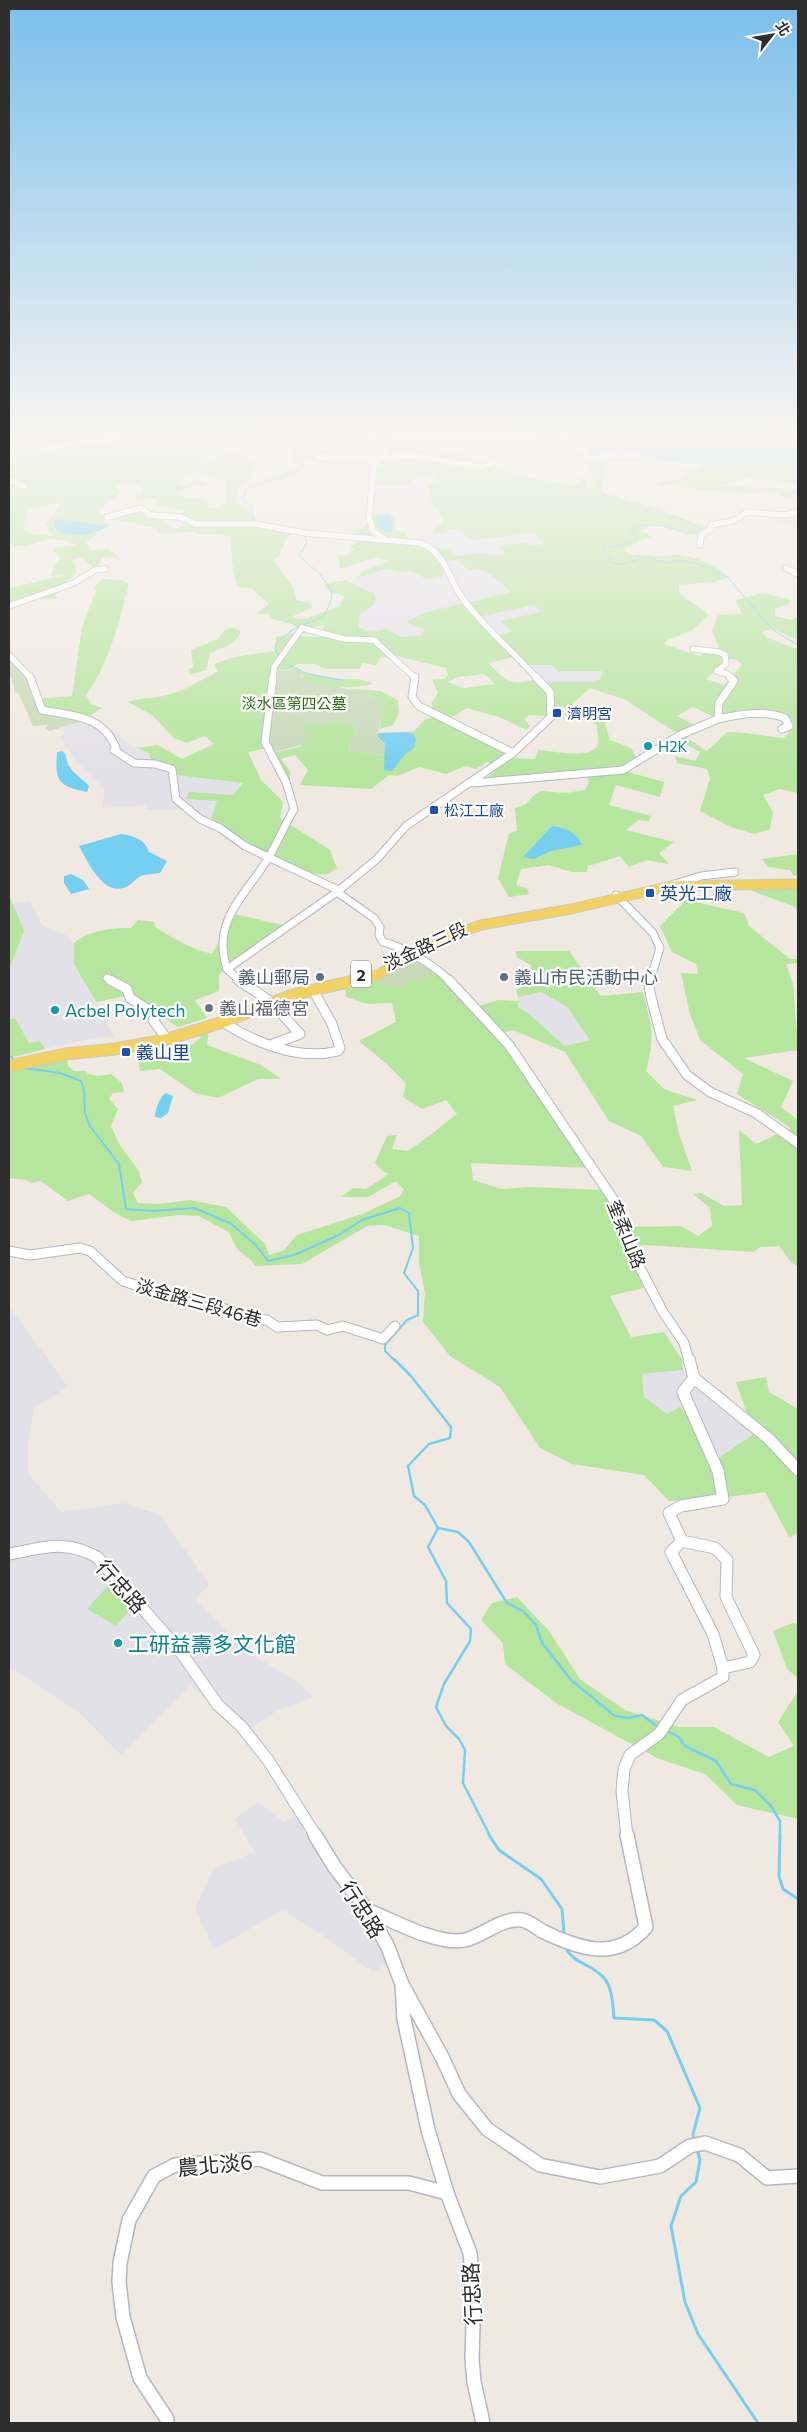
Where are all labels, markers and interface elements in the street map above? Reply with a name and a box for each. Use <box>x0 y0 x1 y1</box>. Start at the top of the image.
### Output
north arrow <box>747 10 797 60</box>
text: 北 <box>773 18 794 38</box>
park label: 淡水區第四公墓 <box>241 694 347 712</box>
place label: 濟明宮 <box>567 704 612 722</box>
marker: 濟明宮 <box>551 707 563 719</box>
place label: H2K <box>658 737 688 755</box>
marker: H2K <box>642 740 654 752</box>
place label: 松江工廠 <box>444 801 504 819</box>
marker: 松江工廠 <box>428 804 440 816</box>
place label: 英光工廠 <box>660 882 732 904</box>
marker: 英光工廠 <box>644 887 656 899</box>
street label: 淡金路三段 <box>380 917 470 975</box>
road number: 2 <box>351 961 371 988</box>
place label: 義山郵局 <box>238 966 310 988</box>
place label: 義山市民活動中心 <box>514 966 658 988</box>
marker: 義山郵局 <box>314 971 326 983</box>
marker: 義山市民活動中心 <box>498 971 510 983</box>
place label: 義山福德宮 <box>219 997 309 1019</box>
place label: Acbel Polytech <box>65 999 186 1021</box>
marker: 義山福德宮 <box>203 1002 215 1014</box>
marker: Acbel Polytech <box>49 1004 61 1016</box>
place label: 義山里 <box>136 1041 190 1063</box>
marker: 義山里 <box>120 1046 132 1058</box>
street label: 奎柔山路 <box>603 1197 651 1271</box>
street label: 淡金路三段46巷 <box>134 1274 264 1330</box>
street label: 行忠路 <box>92 1554 152 1618</box>
place label: 工研益壽多文化館 <box>128 1631 296 1656</box>
marker: 工研益壽多文化館 <box>112 1637 124 1649</box>
street label: 行忠路 <box>335 1876 391 1942</box>
street label: 農北淡6 <box>176 2148 254 2180</box>
street label: 行忠路 <box>457 2262 485 2326</box>

